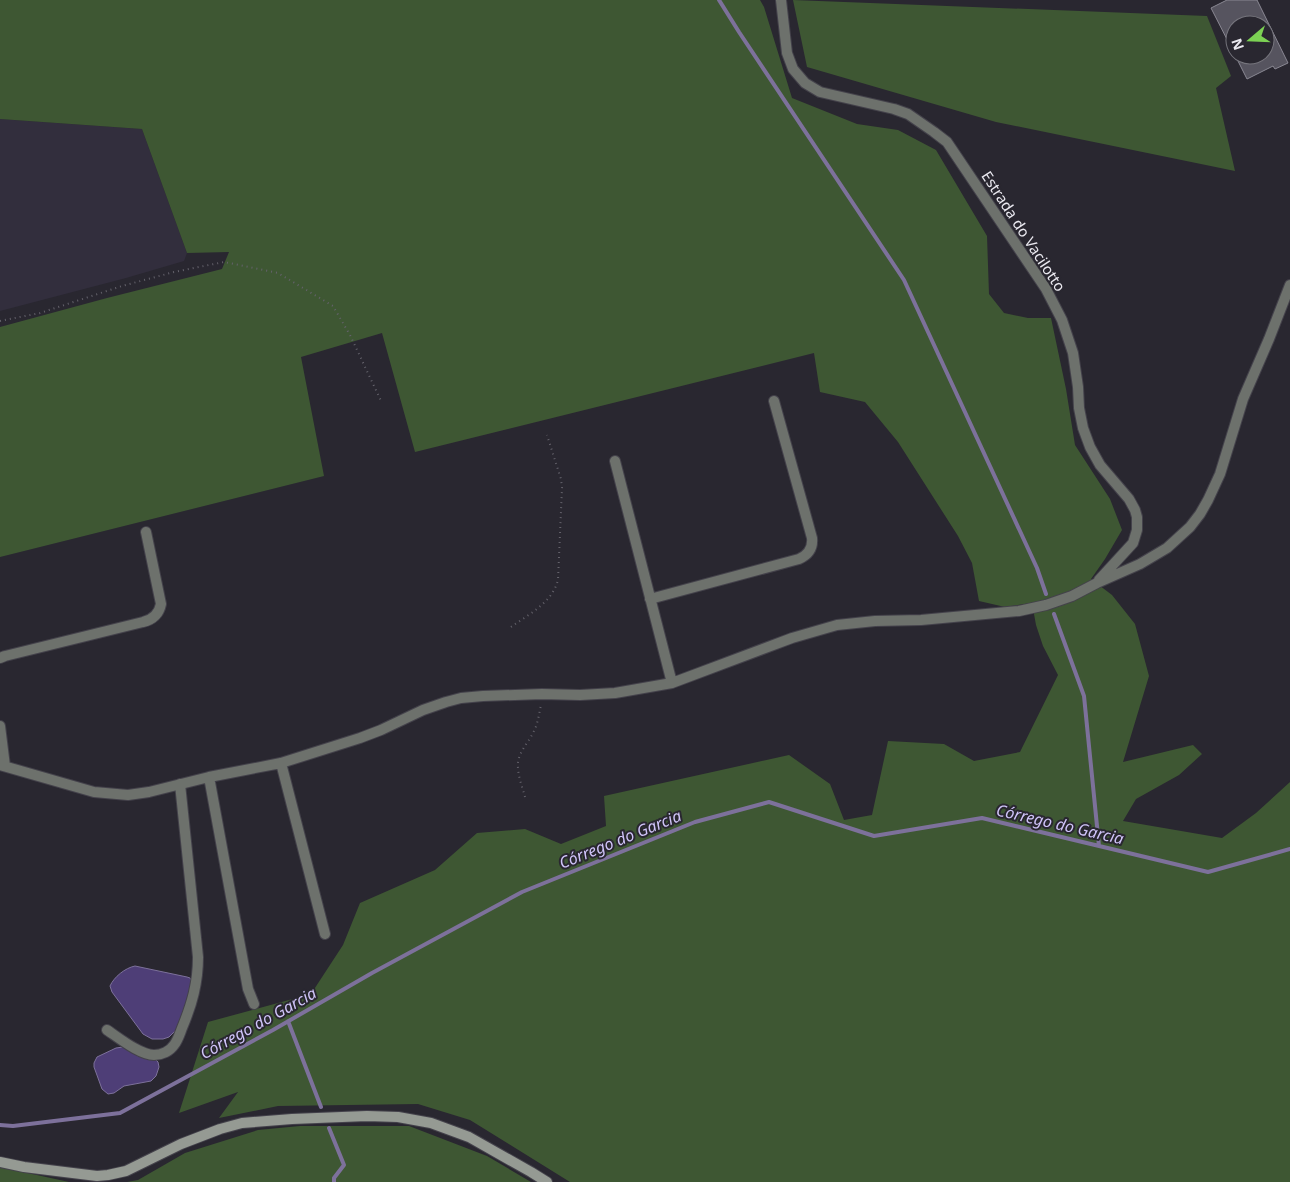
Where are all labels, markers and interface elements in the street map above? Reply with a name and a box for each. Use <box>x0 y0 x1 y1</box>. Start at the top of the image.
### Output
north arrow <box>1225 15 1275 65</box>
text: N <box>1226 36 1248 53</box>
street label: Estrada do Vacilotto <box>977 167 1071 295</box>
water label: Córrego do Garcia <box>994 799 1126 849</box>
water label: Córrego do Garcia <box>556 804 684 874</box>
water label: Córrego do Garcia <box>196 982 320 1064</box>

